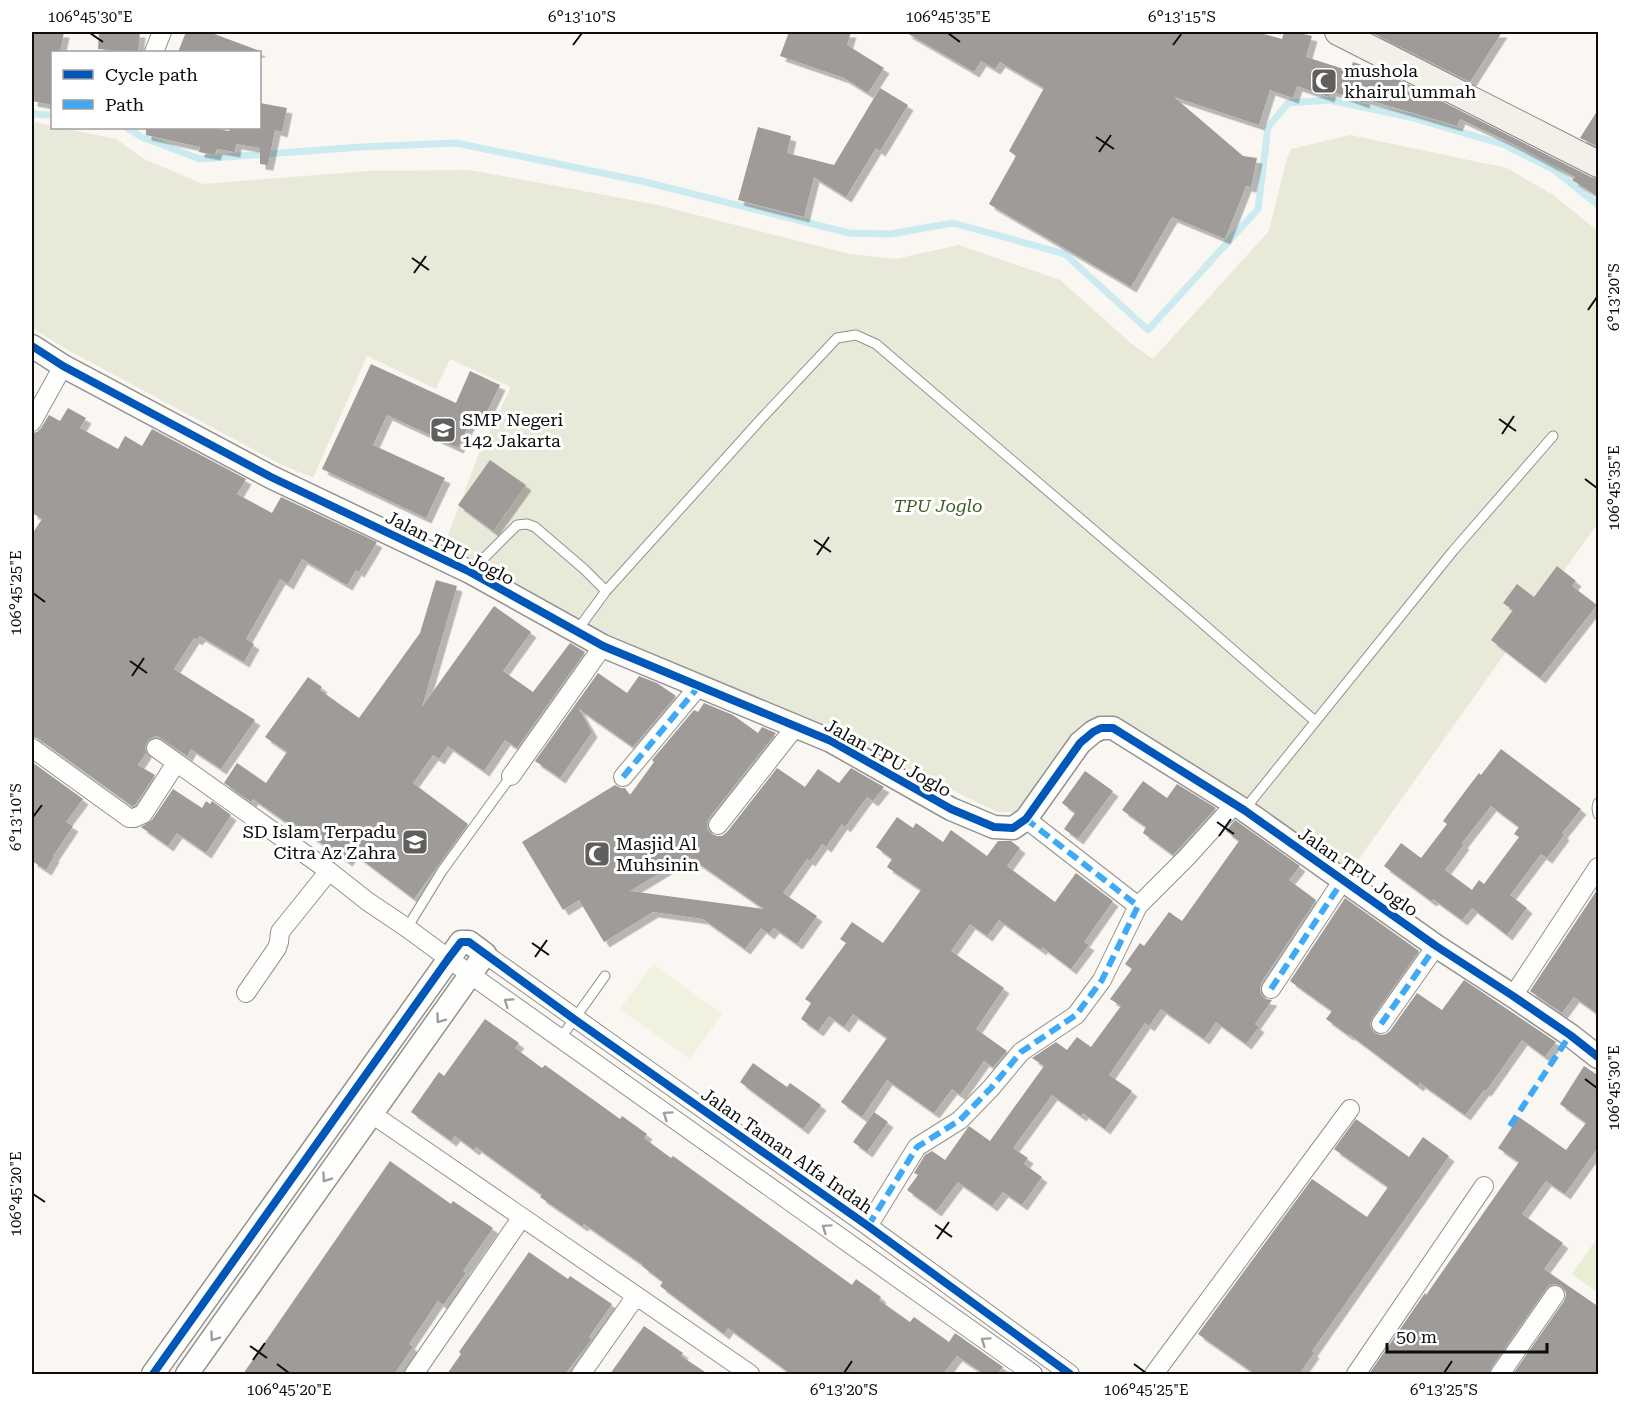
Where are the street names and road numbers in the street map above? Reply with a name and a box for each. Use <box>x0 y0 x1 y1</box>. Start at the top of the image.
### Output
street label: Jalan TPU Joglo <box>382 506 518 589</box>
street label: Jalan TPU Joglo <box>821 714 955 801</box>
street label: Jalan TPU Joglo <box>1294 822 1422 921</box>
street label: Jalan Taman Alfa Indah <box>697 1083 877 1218</box>

